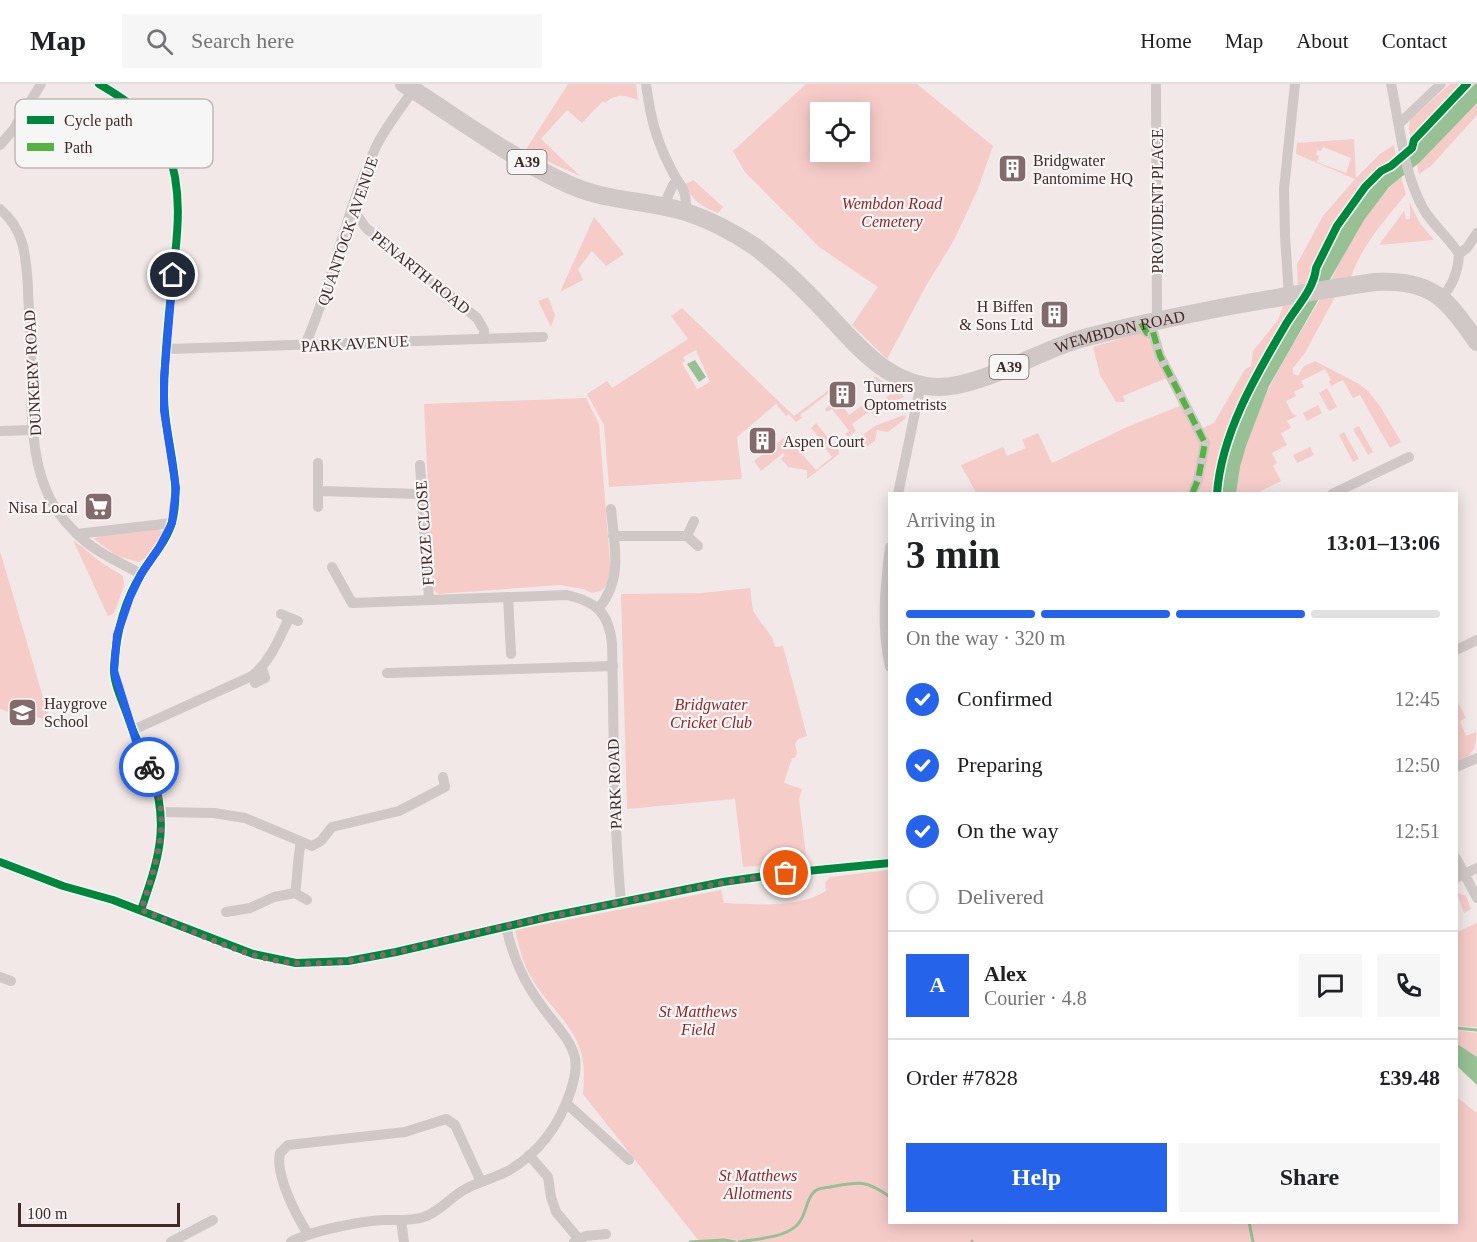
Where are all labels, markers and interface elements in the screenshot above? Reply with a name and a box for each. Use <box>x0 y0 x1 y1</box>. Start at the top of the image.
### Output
search box <box>122 14 542 68</box>
text: Map <box>30 25 86 56</box>
icon: search <box>143 25 176 58</box>
text: Search here <box>191 28 294 53</box>
text: Home <box>1140 29 1192 53</box>
text: Map <box>1225 29 1263 53</box>
text: About <box>1296 29 1349 53</box>
text: Contact <box>1382 29 1447 53</box>
legend <box>15 99 213 168</box>
map controls <box>810 102 870 162</box>
button: locate <box>810 102 870 162</box>
text: Cycle path <box>64 112 133 130</box>
street label: PROVIDENT PLACE <box>1149 128 1166 274</box>
text: Path <box>64 139 92 156</box>
road number: A39 <box>508 150 546 174</box>
place label: Bridgwater Pantomime HQ <box>1033 152 1133 187</box>
building icon: Bridgwater Pantomime HQ <box>996 153 1028 185</box>
street label: QUANTOCK AVENUE <box>314 154 381 308</box>
park label: Wembdon Road Cemetery <box>842 195 943 231</box>
street label: PENARTH ROAD <box>368 227 474 317</box>
pin <box>147 249 198 300</box>
icon: home <box>156 258 189 291</box>
place label: H Biffen & Sons Ltd <box>959 298 1033 333</box>
building icon: H Biffen & Sons Ltd <box>1038 299 1070 331</box>
street label: WEMBDON ROAD <box>1052 307 1186 356</box>
street label: DUNKERY ROAD <box>21 310 44 436</box>
street label: PARK AVENUE <box>301 332 409 355</box>
road number: A39 <box>990 355 1028 379</box>
place label: Turners Optometrists <box>864 378 947 414</box>
building icon: Turners Optometrists <box>827 379 859 411</box>
building icon: Aspen Court <box>746 425 778 457</box>
place label: Aspen Court <box>783 433 865 451</box>
street label: FURZE CLOSE <box>412 480 437 586</box>
supermarket icon: Nisa Local <box>83 491 115 523</box>
place label: Nisa Local <box>8 499 79 516</box>
text: Arriving in <box>906 509 995 531</box>
text: 13:01–13:06 <box>1326 530 1440 555</box>
text: 3 min <box>906 533 1000 576</box>
text: On the way · 320 m <box>906 627 1065 649</box>
icon: check <box>906 683 939 716</box>
text: Confirmed <box>957 686 1052 711</box>
text: 12:45 <box>1394 688 1440 710</box>
place label: Haygrove School <box>44 695 107 730</box>
school or university icon: Haygrove School <box>7 696 39 728</box>
park label: Bridgwater Cricket Club <box>670 696 752 731</box>
courier <box>119 737 179 797</box>
street label: PARK ROAD <box>604 738 625 830</box>
icon: check <box>906 749 939 782</box>
icon: bike <box>133 751 166 784</box>
text: Preparing <box>957 752 1043 777</box>
text: 12:50 <box>1394 754 1440 776</box>
icon: check <box>906 815 939 848</box>
text: On the way <box>957 818 1058 843</box>
text: 12:51 <box>1394 820 1440 842</box>
pin <box>760 847 811 898</box>
icon: bag <box>769 856 802 889</box>
text: Delivered <box>957 884 1044 909</box>
button: chat <box>1299 954 1362 1017</box>
button: phone <box>1377 954 1440 1017</box>
text: Alex <box>984 961 1027 986</box>
text: A <box>930 972 945 997</box>
text: Courier · 4.8 <box>984 987 1087 1009</box>
park label: St Matthews Field <box>659 1003 737 1038</box>
text: Order #7828 <box>906 1065 1018 1090</box>
text: £39.48 <box>1380 1065 1440 1090</box>
button: Help <box>906 1143 1167 1212</box>
button: Share <box>1179 1143 1440 1212</box>
park label: St Matthews Allotments <box>719 1167 797 1202</box>
scale bar <box>18 1200 180 1228</box>
text: 100 m <box>27 1205 67 1222</box>

